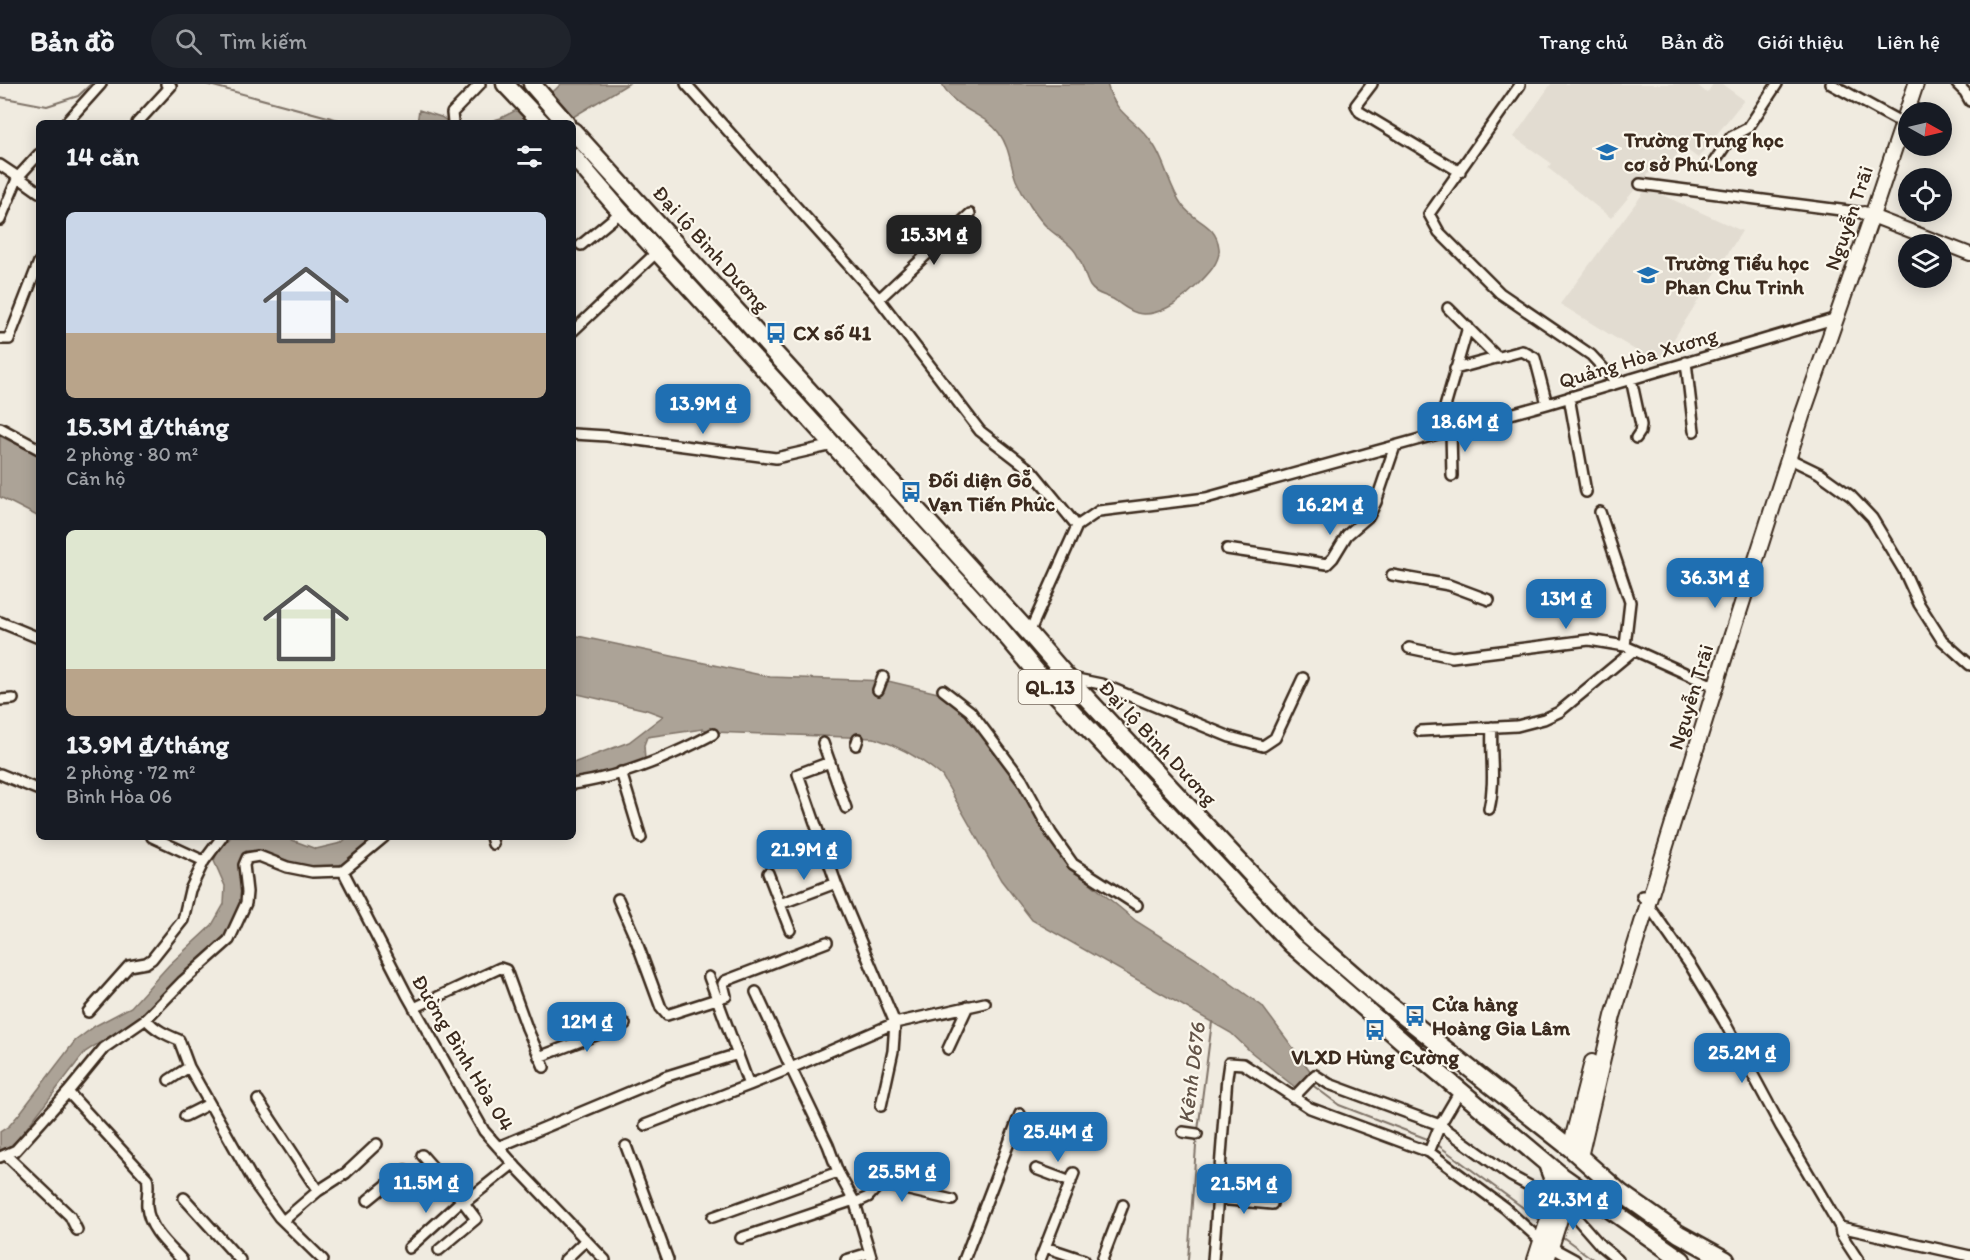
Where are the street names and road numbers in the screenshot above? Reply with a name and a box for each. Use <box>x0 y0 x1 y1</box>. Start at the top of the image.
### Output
street label: Nguyễn Trãi <box>1819 162 1878 273</box>
street label: Đại lộ Bình Dương <box>648 180 775 317</box>
street label: Quảng Hòa Xương <box>1556 321 1720 394</box>
street label: Nguyễn Trãi <box>1663 641 1718 753</box>
road number: QL.13 <box>1018 670 1082 704</box>
street label: Đại lộ Bình Dương <box>1094 675 1223 811</box>
street label: Đường Bình Hòa 04 <box>407 970 520 1136</box>

